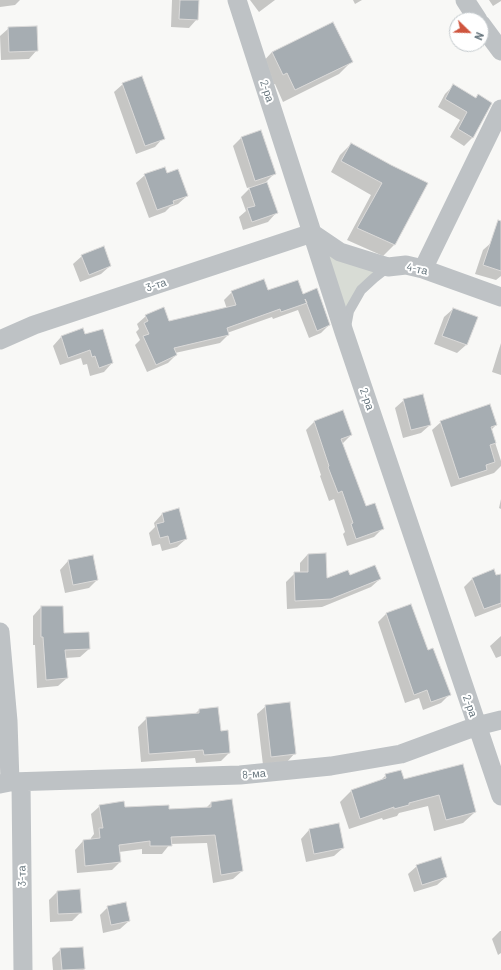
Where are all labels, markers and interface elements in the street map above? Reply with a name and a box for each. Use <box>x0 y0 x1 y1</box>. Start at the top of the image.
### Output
north arrow <box>449 12 489 52</box>
text: N <box>472 31 487 42</box>
street label: 2-ра <box>257 78 277 104</box>
street label: 4-та <box>405 260 429 278</box>
street label: 3-та <box>144 275 168 295</box>
street label: 2-ра <box>357 386 377 412</box>
street label: 2-ра <box>460 693 480 719</box>
street label: 8-ма <box>242 766 266 782</box>
street label: 3-та <box>15 865 29 887</box>

